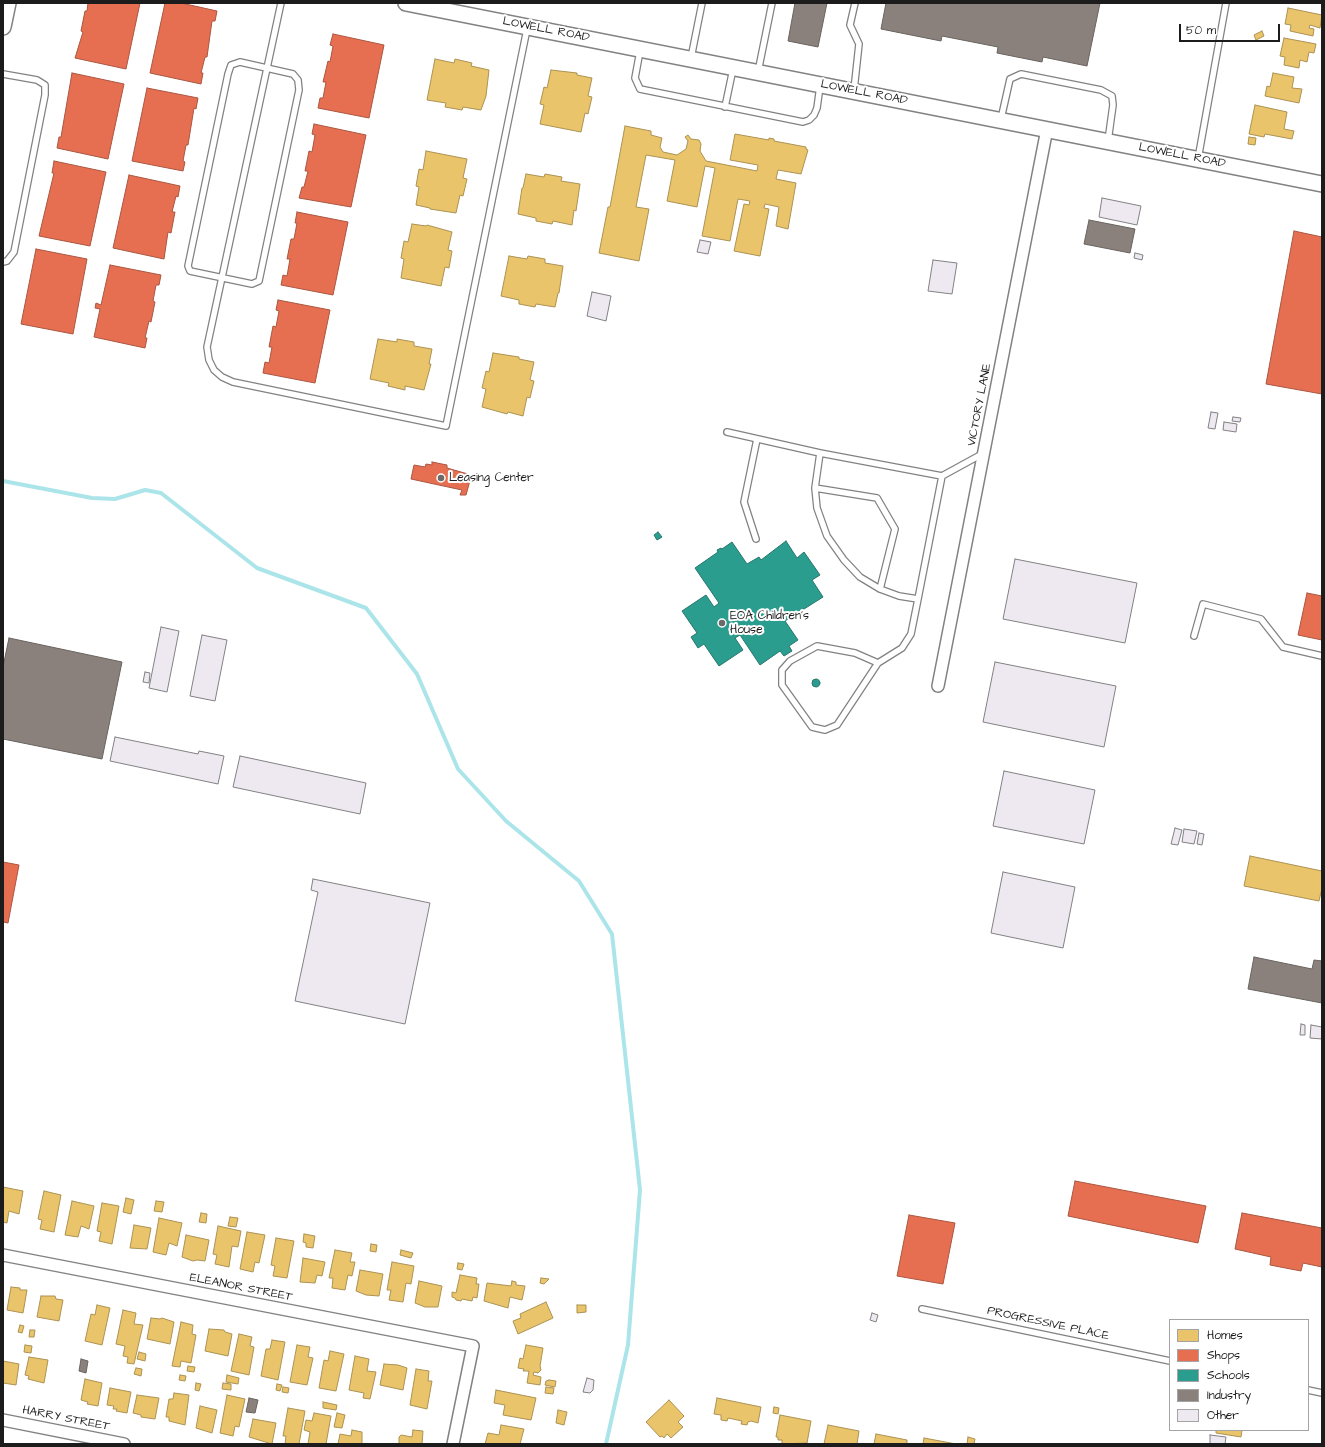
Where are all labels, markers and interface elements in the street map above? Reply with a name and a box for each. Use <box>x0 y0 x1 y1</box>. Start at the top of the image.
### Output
street label: LOWELL ROAD <box>501 15 591 45</box>
scale bar <box>1181 16 1282 42</box>
text: 50 m <box>1186 22 1216 39</box>
street label: LOWELL ROAD <box>819 78 909 108</box>
street label: LOWELL ROAD <box>1137 141 1227 171</box>
street label: VICTORY LANE <box>965 363 995 447</box>
place label: Leasing Center <box>449 471 534 485</box>
marker: Leasing Center <box>436 473 446 483</box>
place label: EOA Children’s House <box>730 609 809 637</box>
marker: EOA Children’s House <box>717 618 727 628</box>
street label: ELEANOR STREET <box>188 1271 294 1305</box>
street label: PROGRESSIVE PLACE <box>986 1304 1110 1344</box>
legend <box>1169 1319 1309 1431</box>
text: Homes <box>1207 1327 1243 1344</box>
text: Shops <box>1207 1347 1240 1364</box>
text: Schools <box>1207 1367 1250 1384</box>
text: Industry <box>1207 1387 1251 1404</box>
street label: HARRY STREET <box>21 1403 111 1435</box>
text: Other <box>1207 1407 1239 1424</box>

